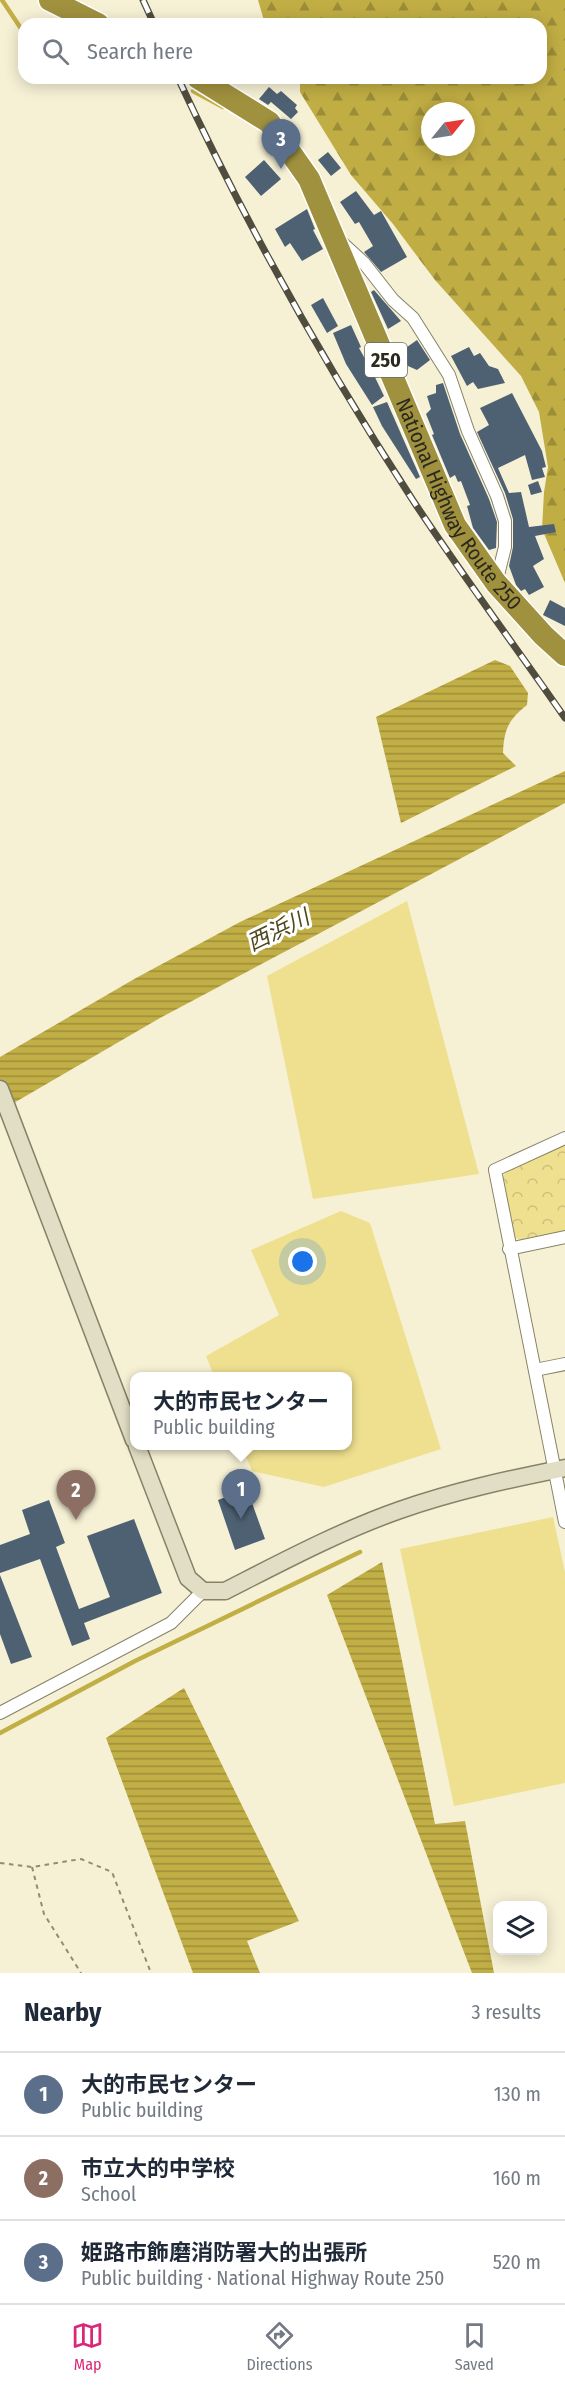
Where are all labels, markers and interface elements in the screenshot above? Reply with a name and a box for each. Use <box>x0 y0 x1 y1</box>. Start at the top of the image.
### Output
search box <box>18 18 547 84</box>
icon: search <box>39 35 72 68</box>
text: Search here <box>87 38 193 65</box>
north arrow <box>421 102 475 156</box>
pin: 3 <box>262 120 300 169</box>
road number: 250 <box>365 343 407 377</box>
street label: National Highway Route 250 <box>390 394 527 616</box>
water label: 西浜川 <box>242 903 315 957</box>
your location <box>288 1247 317 1276</box>
popup <box>130 1372 352 1450</box>
text: 大的市民センター <box>153 1388 329 1415</box>
text: Public building <box>153 1415 275 1439</box>
pin: 2 <box>56 1470 96 1520</box>
pin: 1 <box>222 1470 260 1519</box>
map controls <box>493 1901 547 1955</box>
button: layers <box>493 1901 547 1955</box>
text: Nearby <box>24 1997 101 2028</box>
text: 3 results <box>472 2000 541 2024</box>
text: 大的市民センター <box>81 2071 257 2098</box>
text: 1 <box>39 2082 48 2106</box>
text: 130 m <box>494 2082 541 2106</box>
text: Public building <box>81 2098 203 2122</box>
text: 市立大的中学校 <box>81 2155 235 2182</box>
text: 2 <box>39 2166 48 2190</box>
text: 160 m <box>493 2166 541 2190</box>
text: School <box>81 2182 136 2206</box>
text: 姫路市飾磨消防署大的出張所 <box>81 2239 367 2266</box>
text: 3 <box>39 2250 48 2274</box>
text: 520 m <box>493 2250 541 2274</box>
text: Public building · National Highway Route 250 <box>81 2266 444 2290</box>
tab: Map <box>71 2319 104 2374</box>
tab: Directions <box>246 2319 313 2374</box>
tab: Saved <box>455 2319 494 2374</box>

